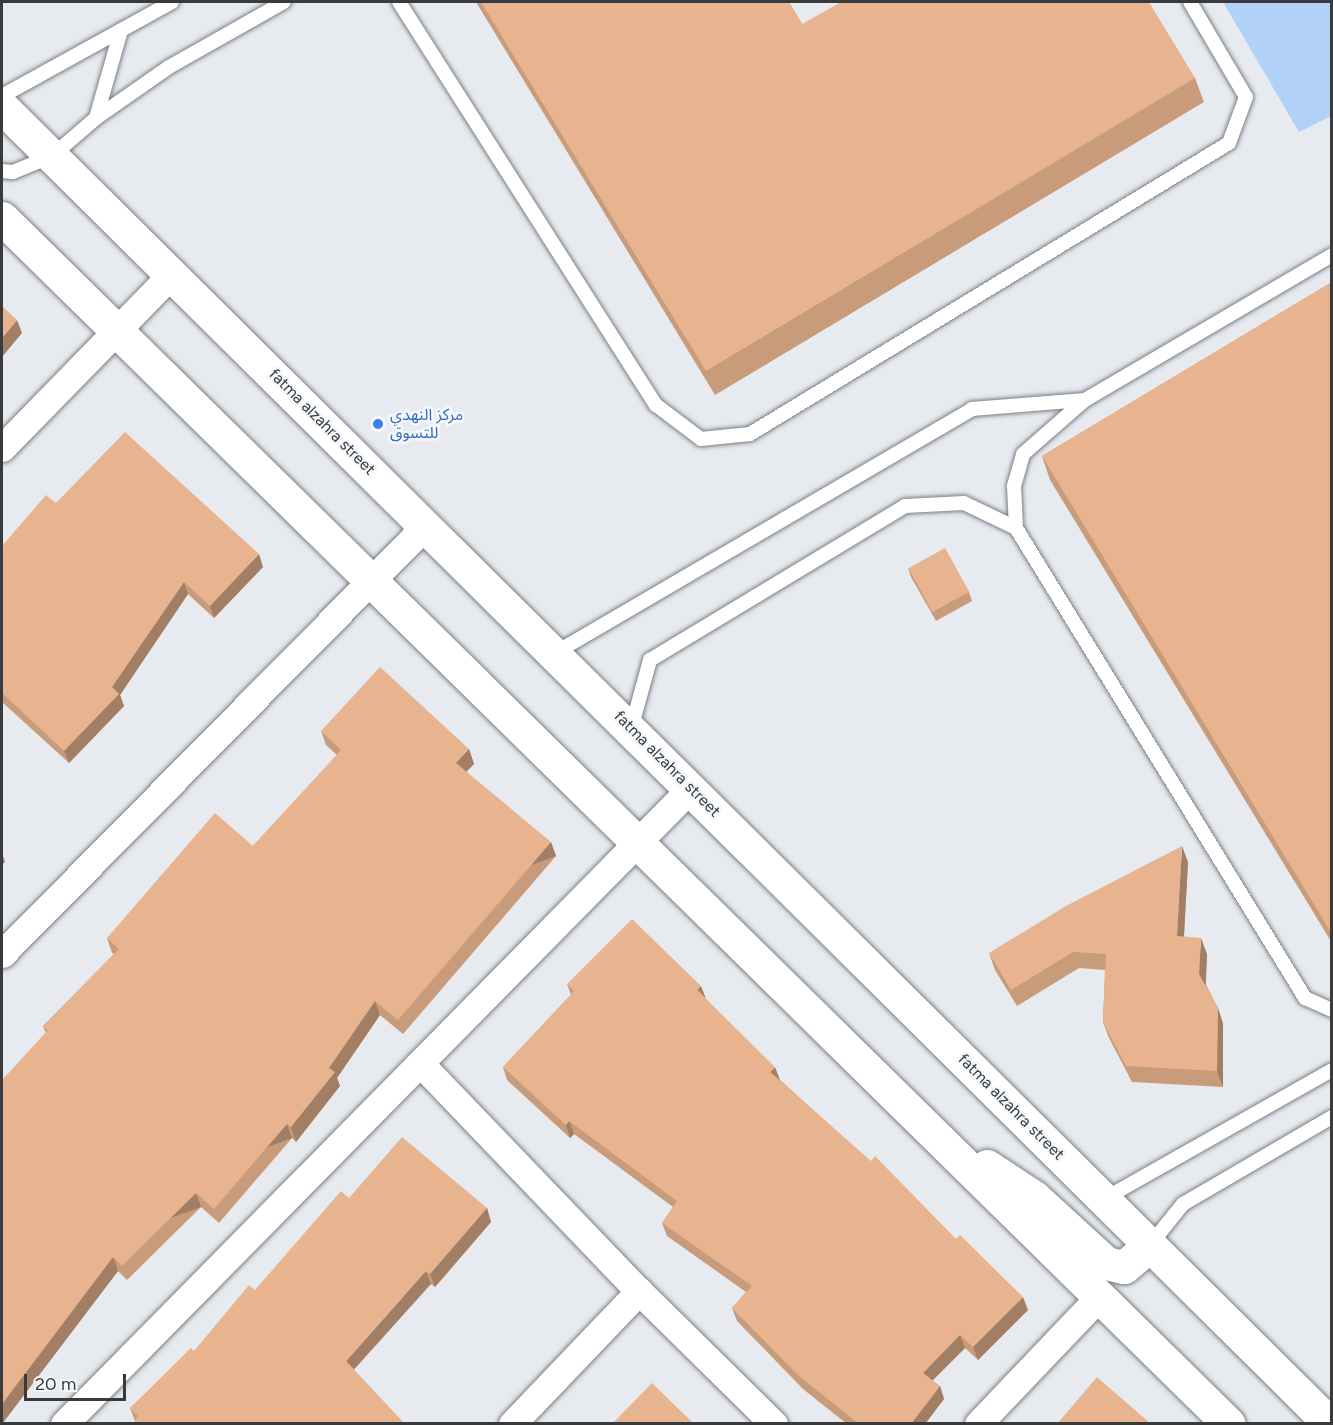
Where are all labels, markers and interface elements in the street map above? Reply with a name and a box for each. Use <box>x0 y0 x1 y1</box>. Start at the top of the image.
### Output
street label: fatma alzahra street <box>265 365 379 479</box>
place label: مركز النهدي للتسوق <box>390 405 463 443</box>
marker: مركز النهدي للتسوق <box>371 417 385 431</box>
street label: fatma alzahra street <box>610 707 724 821</box>
street label: fatma alzahra street <box>954 1050 1068 1164</box>
scale bar <box>27 1362 129 1400</box>
text: 20 m <box>35 1373 76 1395</box>

